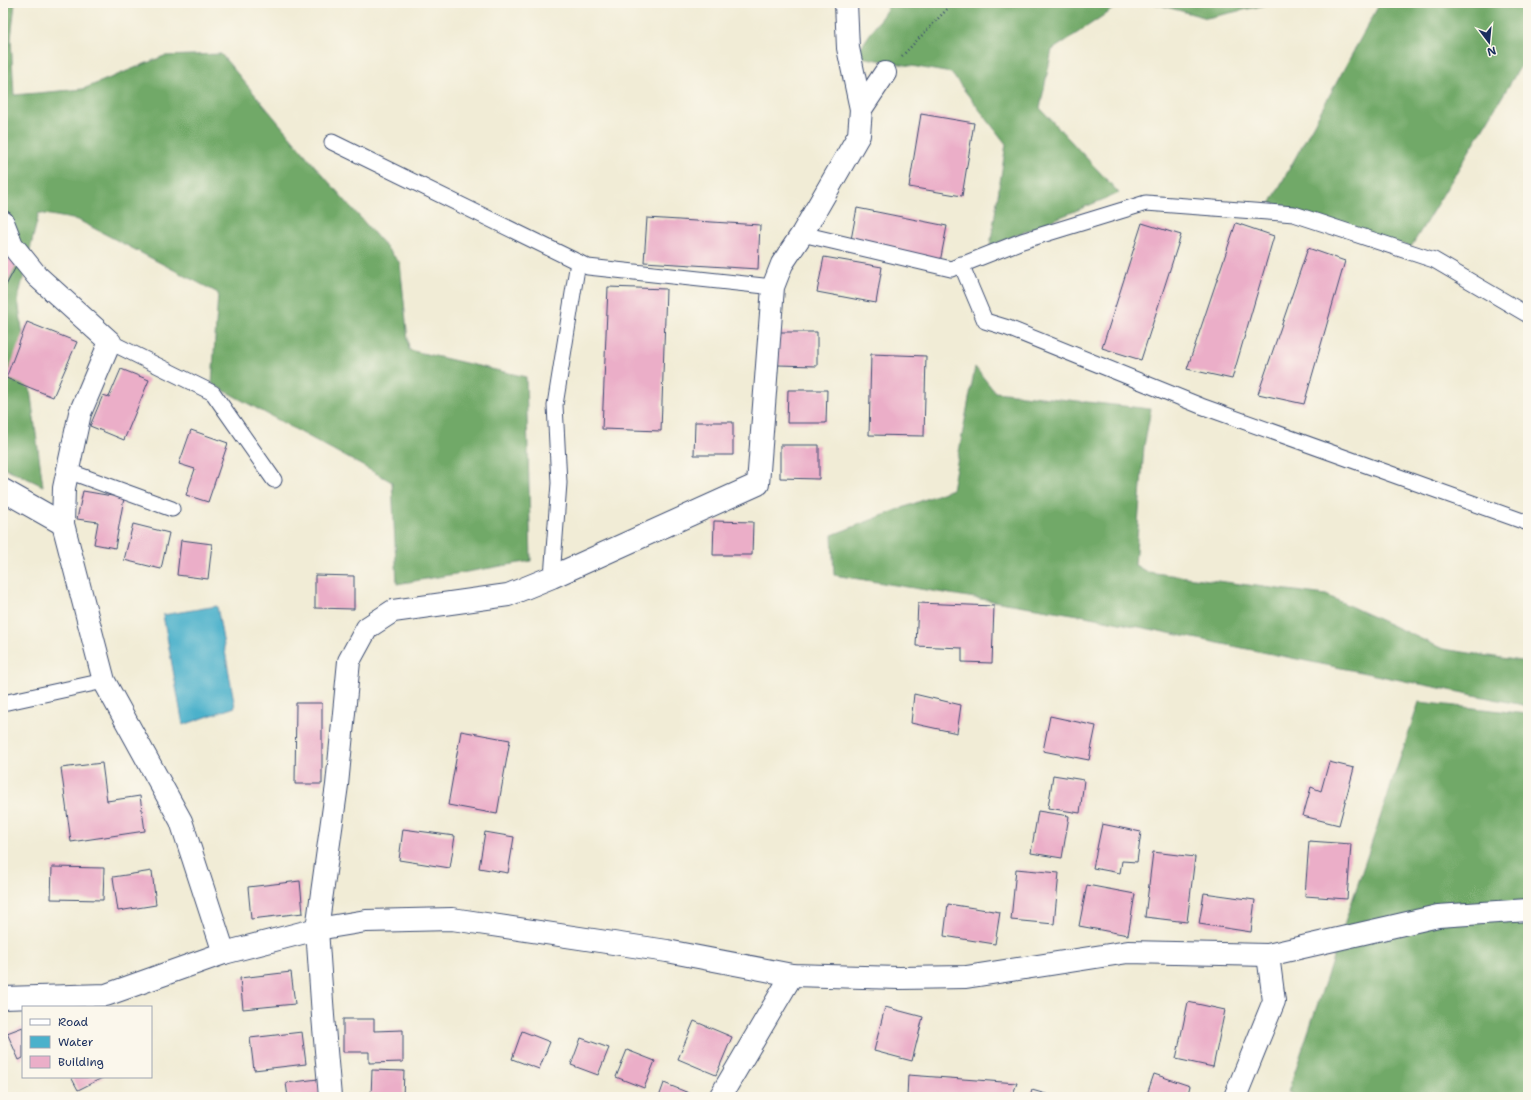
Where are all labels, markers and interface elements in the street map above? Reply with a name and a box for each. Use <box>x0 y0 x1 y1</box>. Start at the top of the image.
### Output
north arrow <box>1469 22 1509 62</box>
text: N <box>1485 43 1498 60</box>
legend <box>22 1006 152 1078</box>
text: Road <box>58 1014 89 1030</box>
text: Water <box>58 1034 94 1050</box>
text: Building <box>58 1054 104 1070</box>

